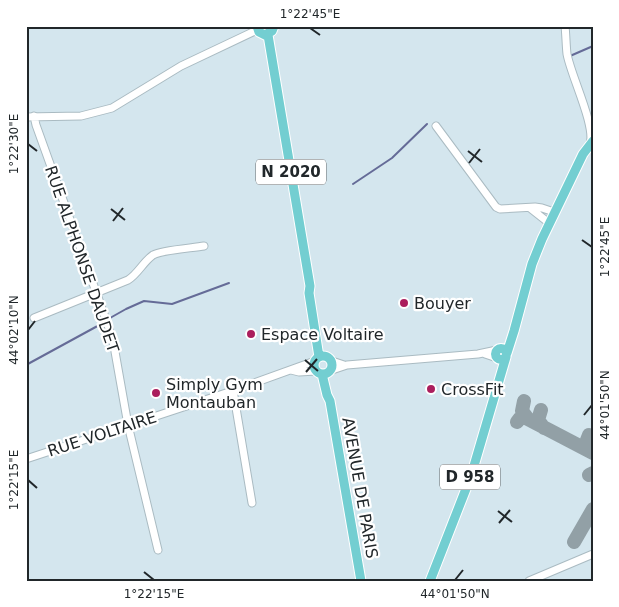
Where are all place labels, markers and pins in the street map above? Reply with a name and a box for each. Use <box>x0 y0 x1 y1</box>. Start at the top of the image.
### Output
place label: Bouyer <box>414 294 471 313</box>
marker: Bouyer <box>398 297 410 309</box>
place label: Espace Voltaire <box>261 325 384 344</box>
marker: Espace Voltaire <box>245 328 257 340</box>
place label: Simply Gym Montauban <box>166 375 263 412</box>
place label: CrossFit <box>441 380 504 399</box>
marker: CrossFit <box>425 383 437 395</box>
marker: Simply Gym Montauban <box>150 387 162 399</box>

